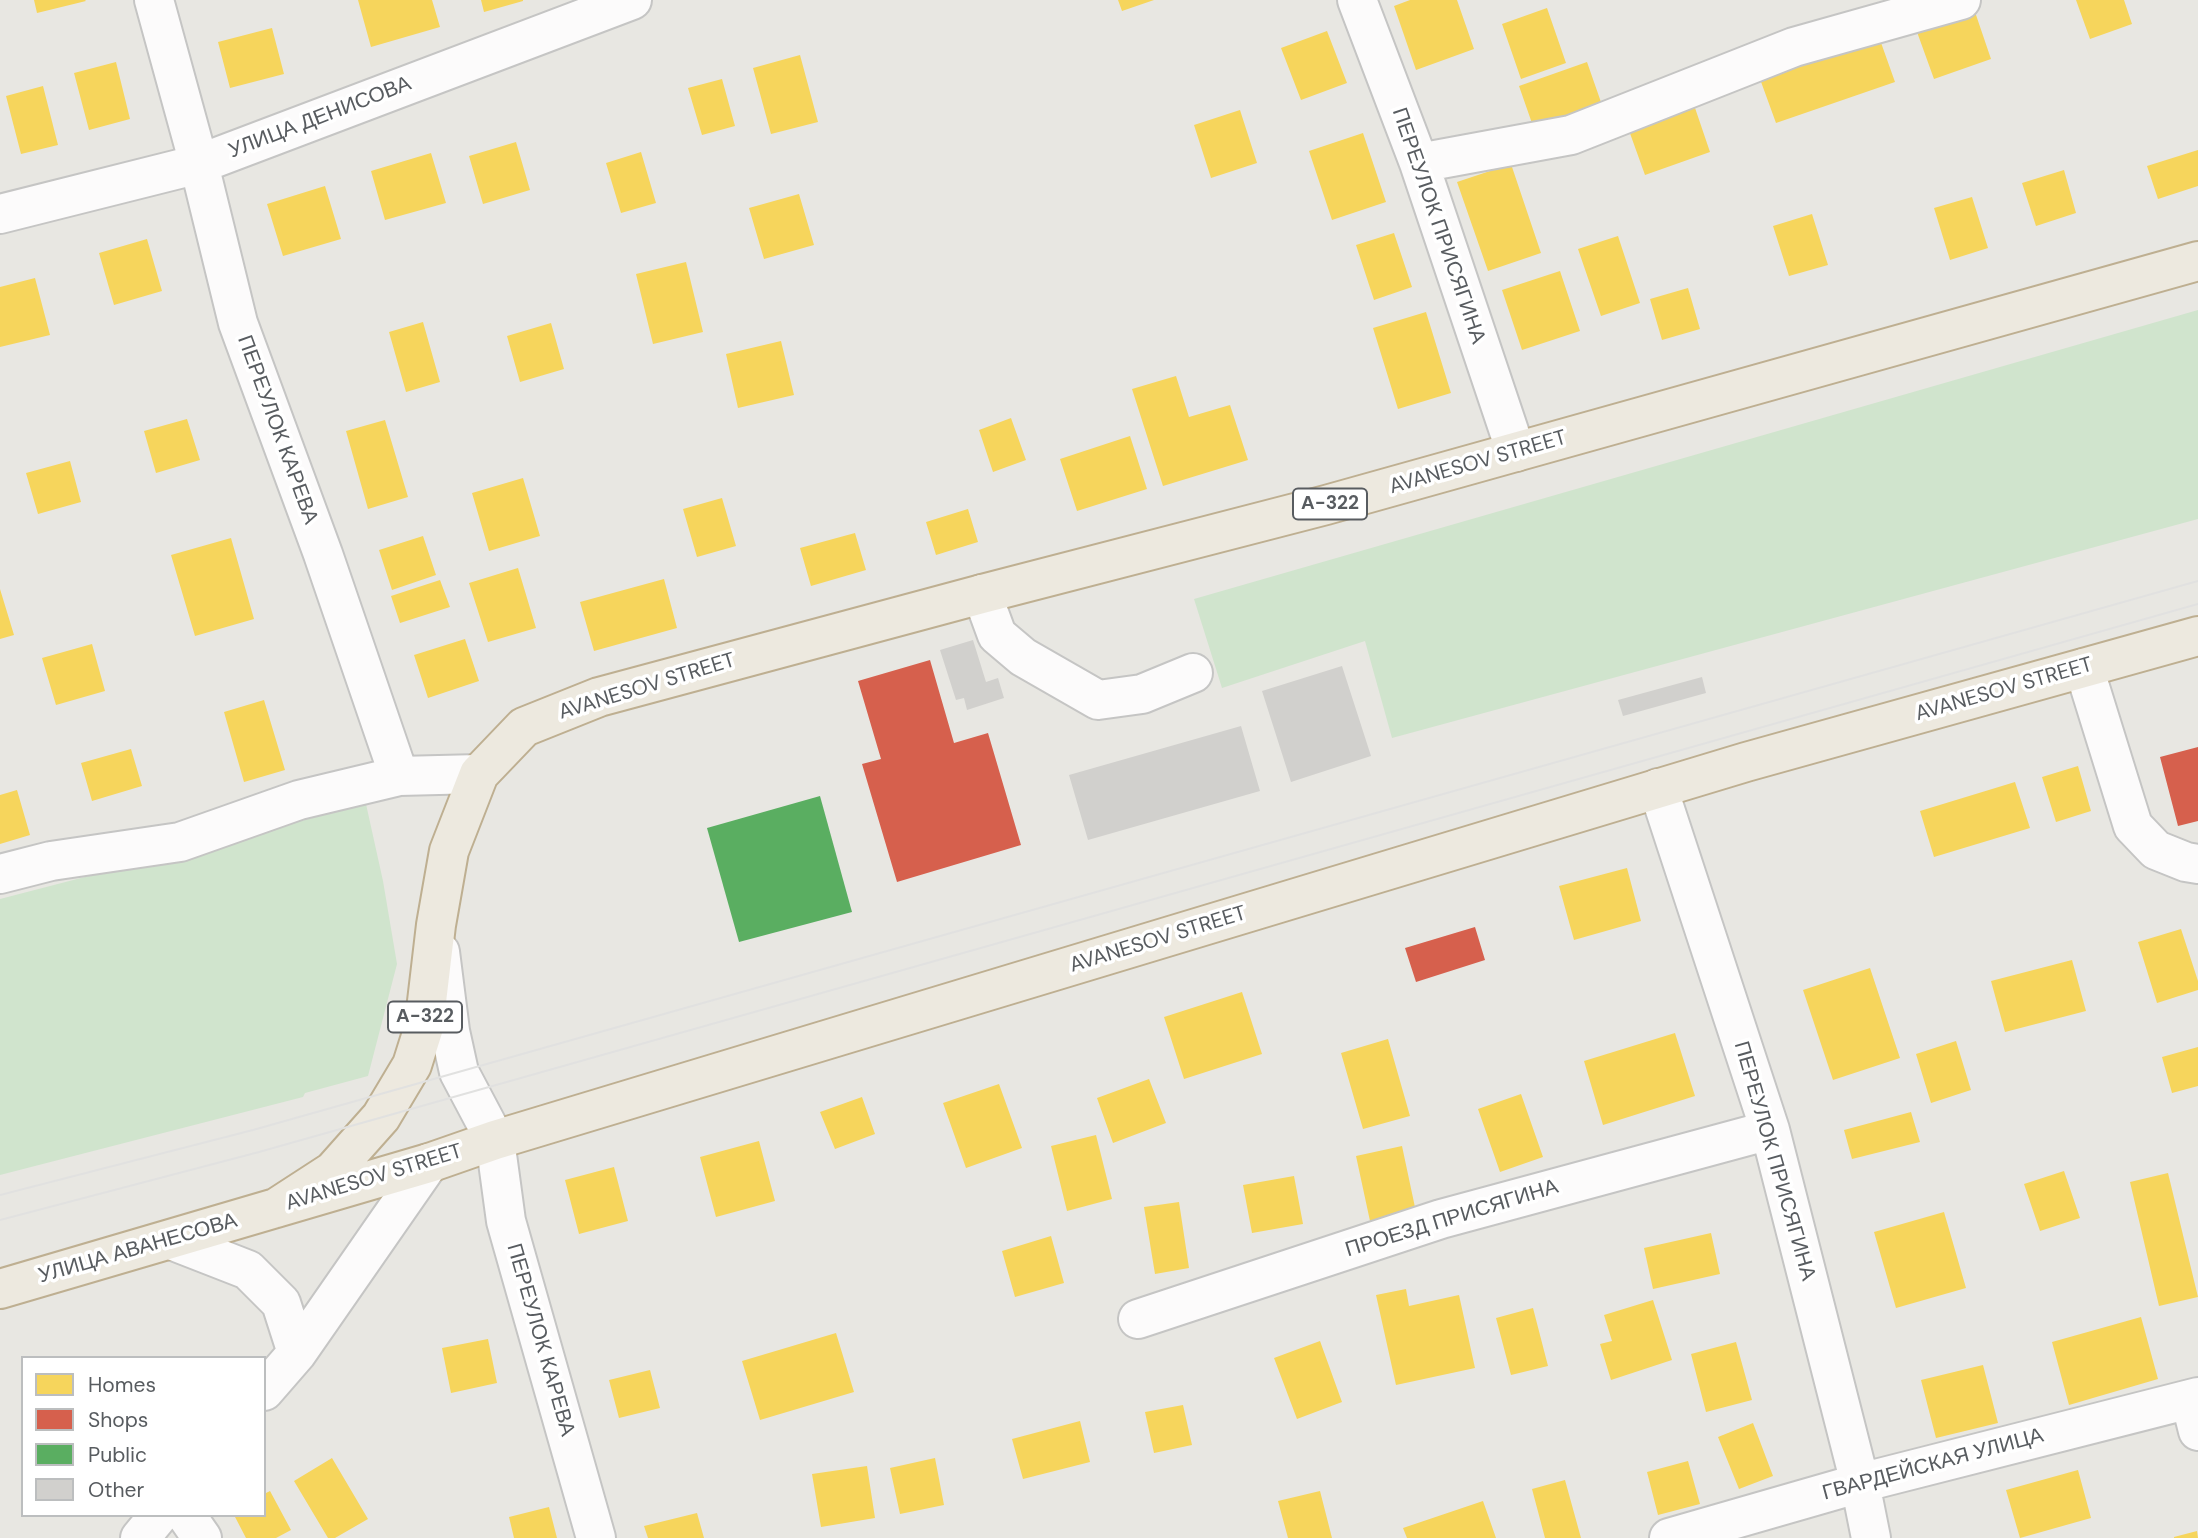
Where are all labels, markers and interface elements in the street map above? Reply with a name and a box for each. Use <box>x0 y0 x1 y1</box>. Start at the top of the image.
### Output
street label: УЛИЦА ДЕНИСОВА <box>225 72 415 164</box>
street label: ПЕРЕУЛОК ПРИСЯГИНА <box>1386 105 1490 347</box>
street label: ПЕРЕУЛОК КАРЕВА <box>231 332 323 528</box>
street label: AVANESOV STREET <box>1386 426 1570 500</box>
road number: А-322 <box>1293 489 1367 520</box>
street label: AVANESOV STREET <box>556 648 738 726</box>
street label: AVANESOV STREET <box>1912 653 2096 727</box>
street label: AVANESOV STREET <box>1067 901 1249 979</box>
road number: А-322 <box>388 1001 462 1032</box>
street label: ПЕРЕУЛОК ПРИСЯГИНА <box>1728 1038 1820 1284</box>
street label: AVANESOV STREET <box>283 1139 465 1217</box>
street label: ПРОЕЗД ПРИСЯГИНА <box>1343 1175 1561 1263</box>
street label: УЛИЦА АВАНЕСОВА <box>36 1209 240 1289</box>
street label: ПЕРЕУЛОК КАРЕВА <box>500 1241 580 1439</box>
legend <box>21 1356 266 1517</box>
text: Homes <box>88 1371 156 1399</box>
text: Shops <box>88 1406 148 1434</box>
street label: ГВАРДЕЙСКАЯ УЛИЦА <box>1820 1423 2046 1507</box>
text: Public <box>88 1441 147 1469</box>
text: Other <box>88 1476 144 1504</box>

